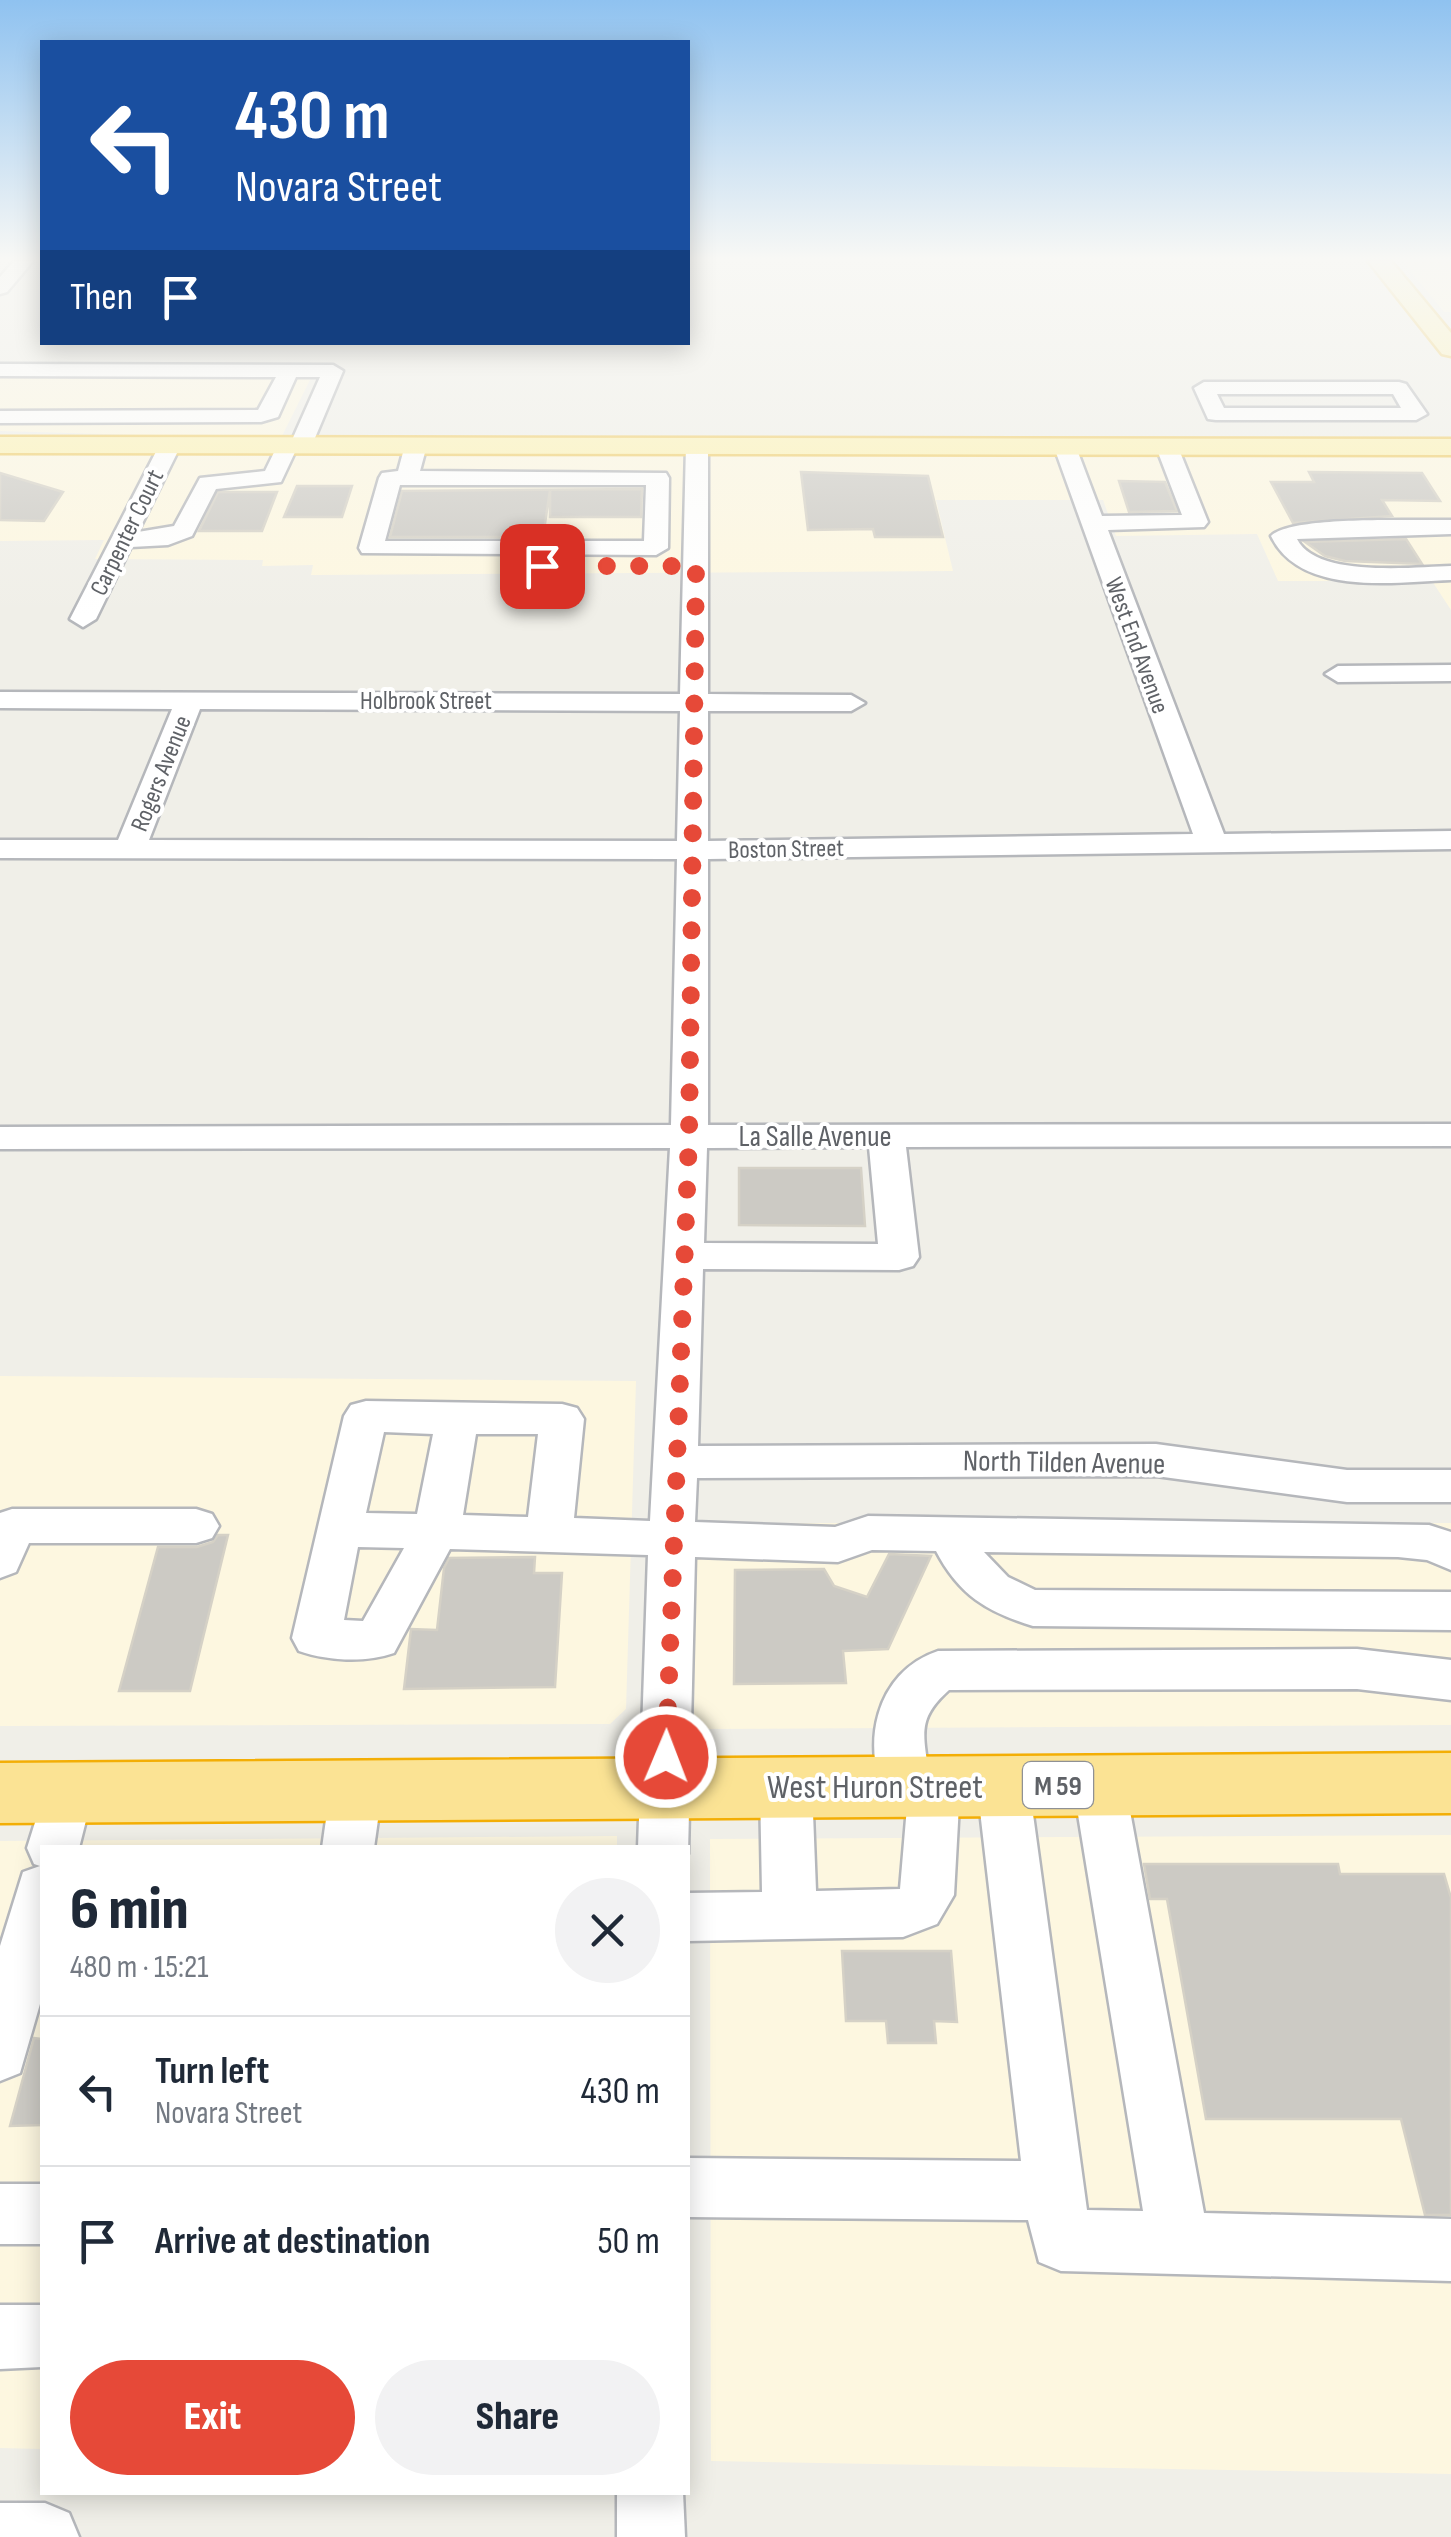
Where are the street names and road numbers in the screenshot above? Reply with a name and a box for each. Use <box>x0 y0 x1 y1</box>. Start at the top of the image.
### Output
street label: Carpenter Court <box>84 465 171 601</box>
street label: West End Avenue <box>1098 573 1176 718</box>
street label: Holbrook Street <box>360 686 492 717</box>
street label: Rogers Avenue <box>124 711 199 836</box>
street label: Boston Street <box>728 833 844 866</box>
street label: La Salle Avenue <box>738 1119 892 1155</box>
street label: North Tilden Avenue <box>963 1443 1165 1483</box>
road number: M 59 <box>1023 1762 1093 1808</box>
street label: West Huron Street <box>767 1766 983 1809</box>

